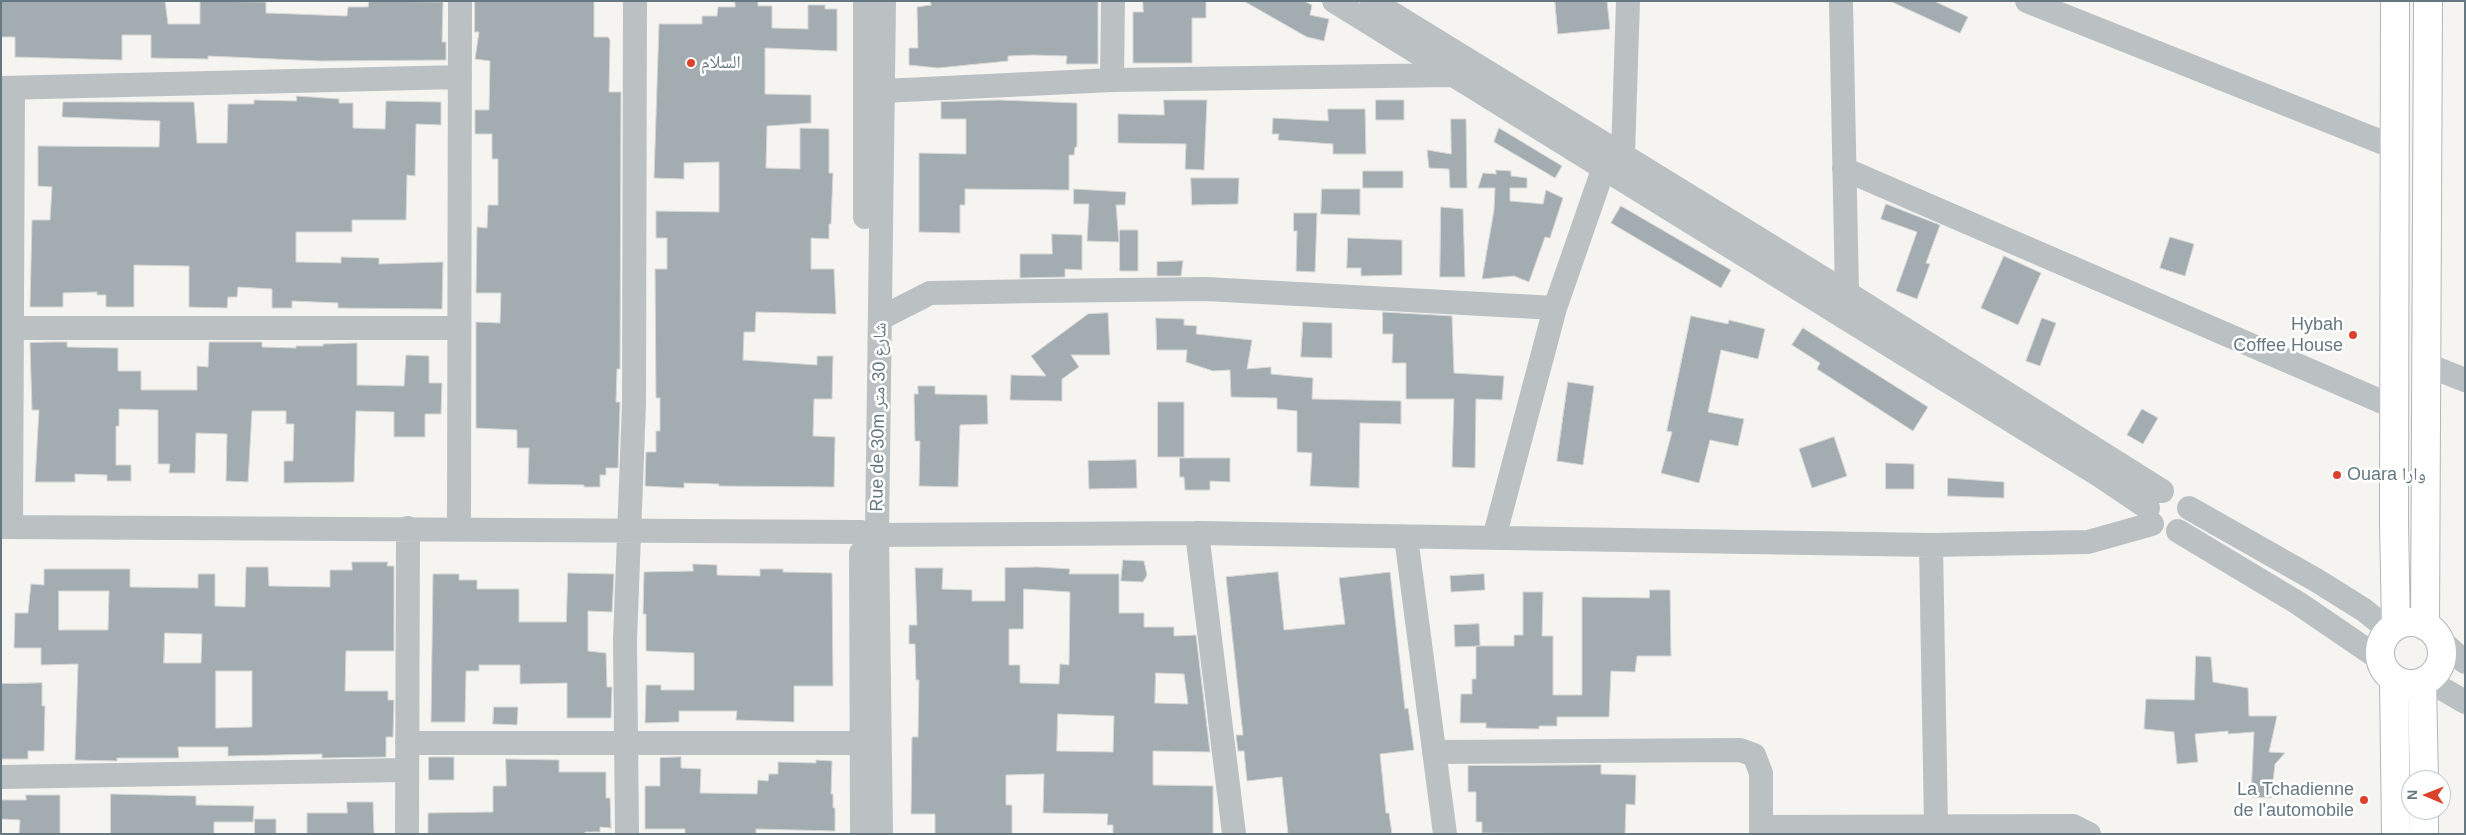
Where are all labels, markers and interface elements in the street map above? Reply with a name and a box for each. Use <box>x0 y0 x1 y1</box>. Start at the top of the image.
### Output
place label: السلام <box>701 52 741 74</box>
marker: السلام <box>685 57 697 69</box>
place label: Hybah Coffee House <box>2233 314 2343 356</box>
street label: Rue de 30m شارع 30 متر <box>867 322 891 512</box>
marker: Hybah Coffee House <box>2347 329 2359 341</box>
place label: Ouara وارا <box>2347 464 2426 486</box>
marker: Ouara وارا <box>2331 469 2343 481</box>
north arrow <box>2401 770 2451 820</box>
place label: La Tchadienne de l'automobile <box>2233 779 2354 822</box>
text: N <box>2404 790 2420 800</box>
marker: La Tchadienne de l'automobile <box>2358 794 2370 806</box>

